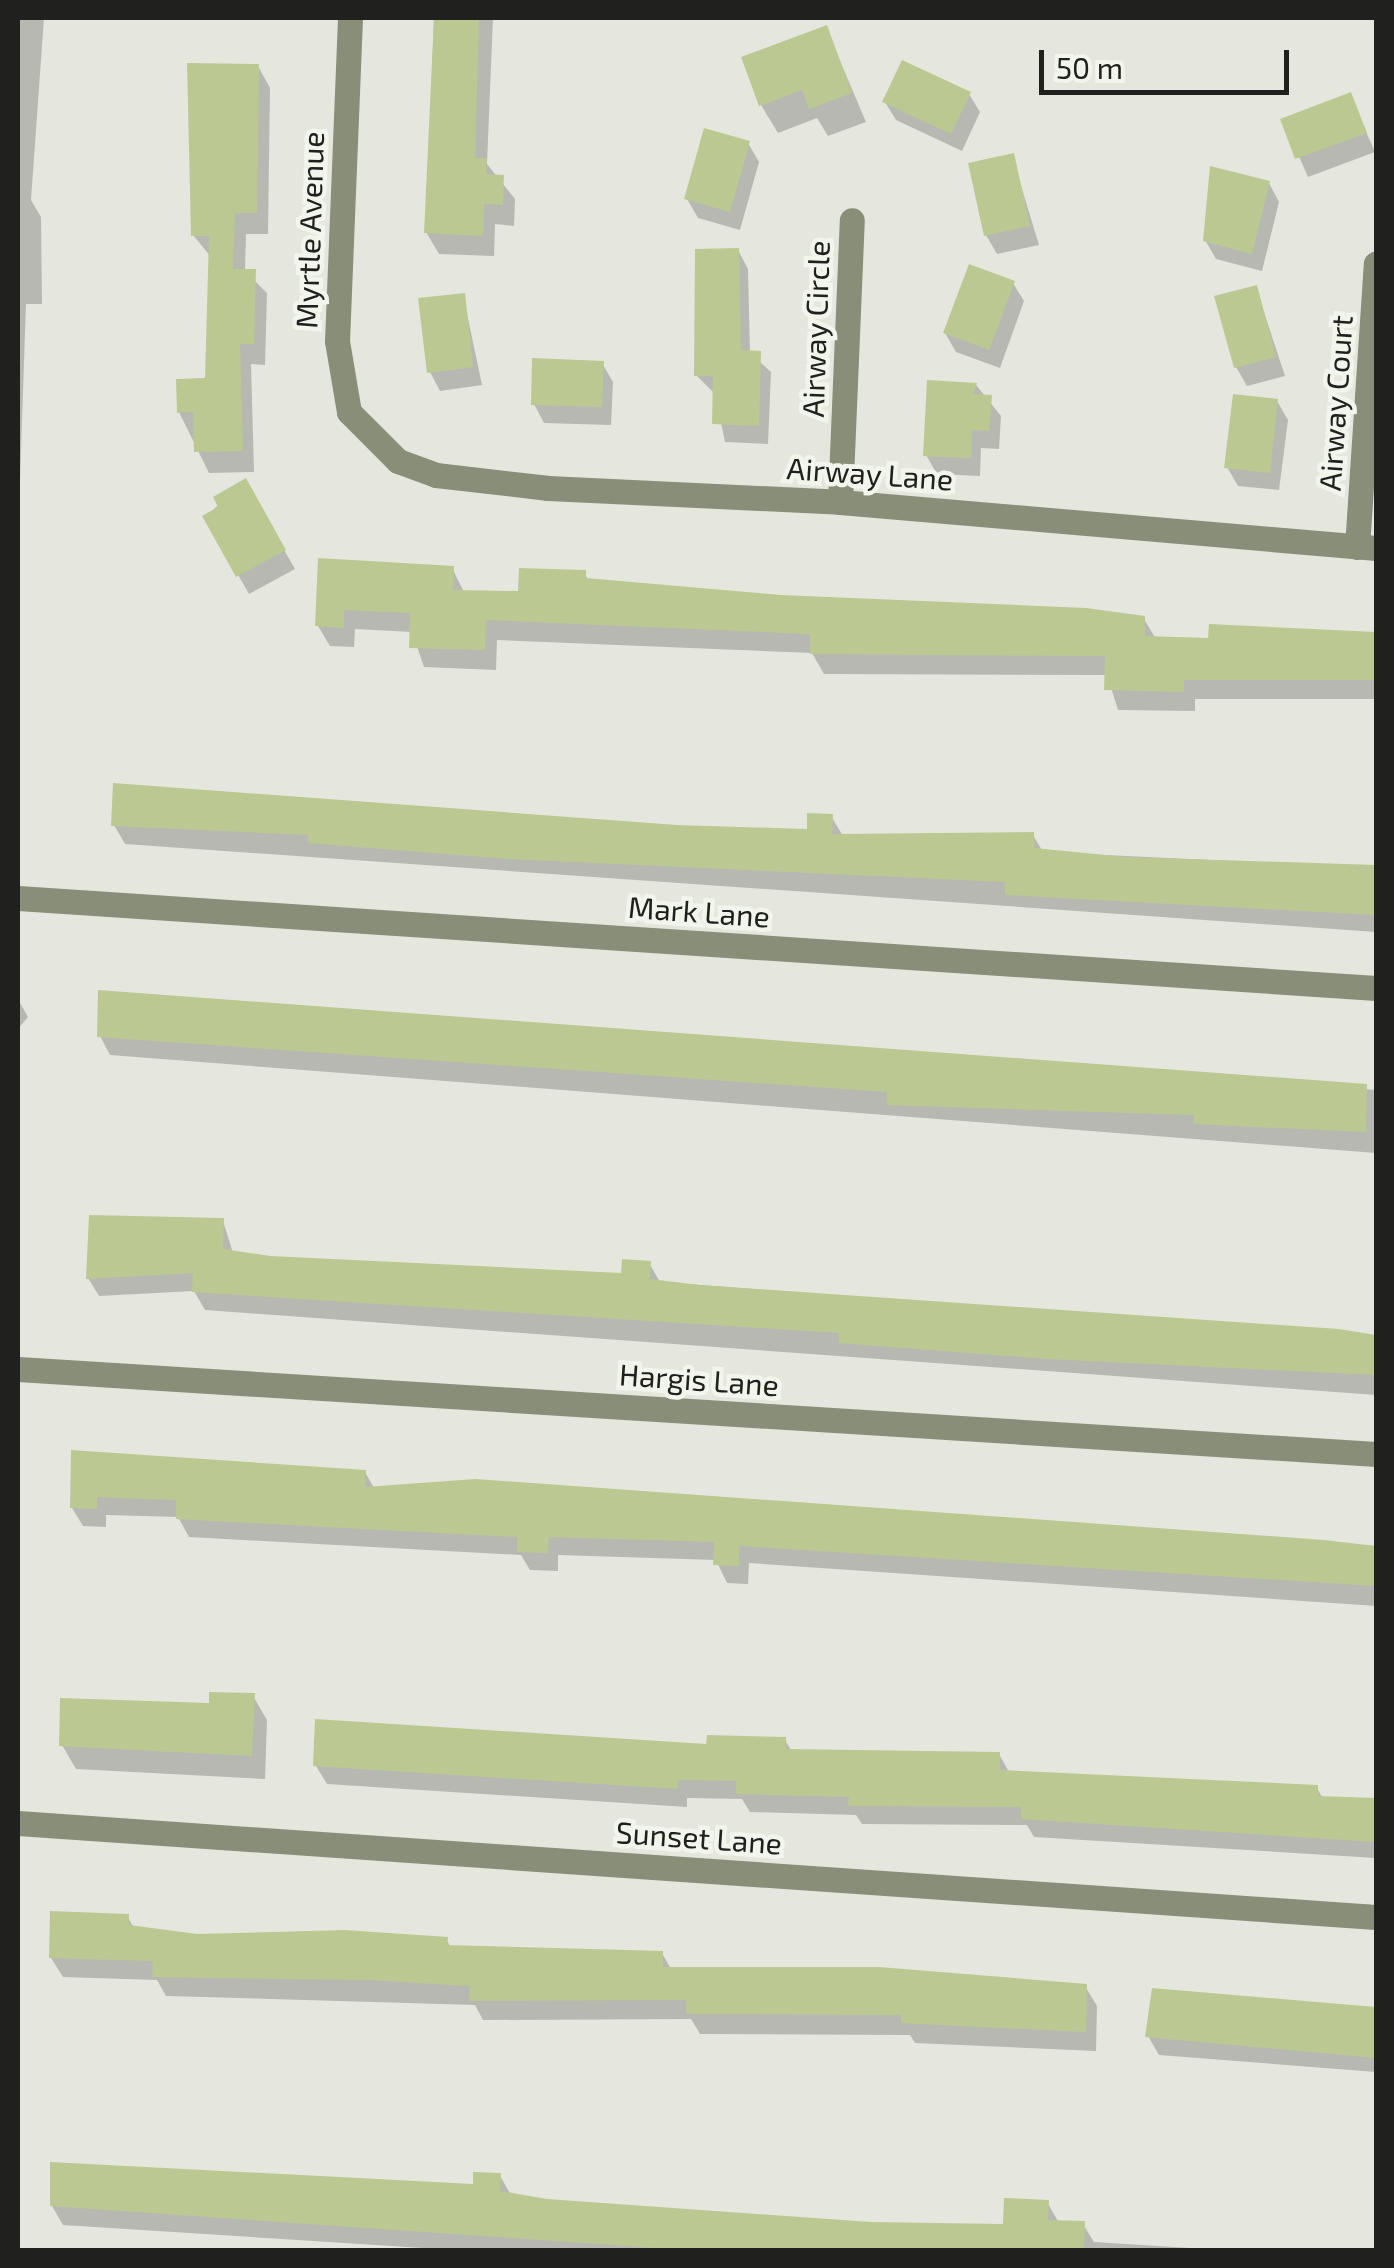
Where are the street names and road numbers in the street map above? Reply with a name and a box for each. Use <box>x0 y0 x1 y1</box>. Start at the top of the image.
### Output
street label: Myrtle Avenue <box>288 130 330 330</box>
street label: Airway Circle <box>794 240 836 418</box>
street label: Airway Court <box>1311 314 1359 492</box>
street label: Airway Lane <box>785 449 955 497</box>
street label: Mark Lane <box>627 888 771 934</box>
street label: Hargis Lane <box>618 1355 780 1403</box>
street label: Sunset Lane <box>615 1813 783 1861</box>

